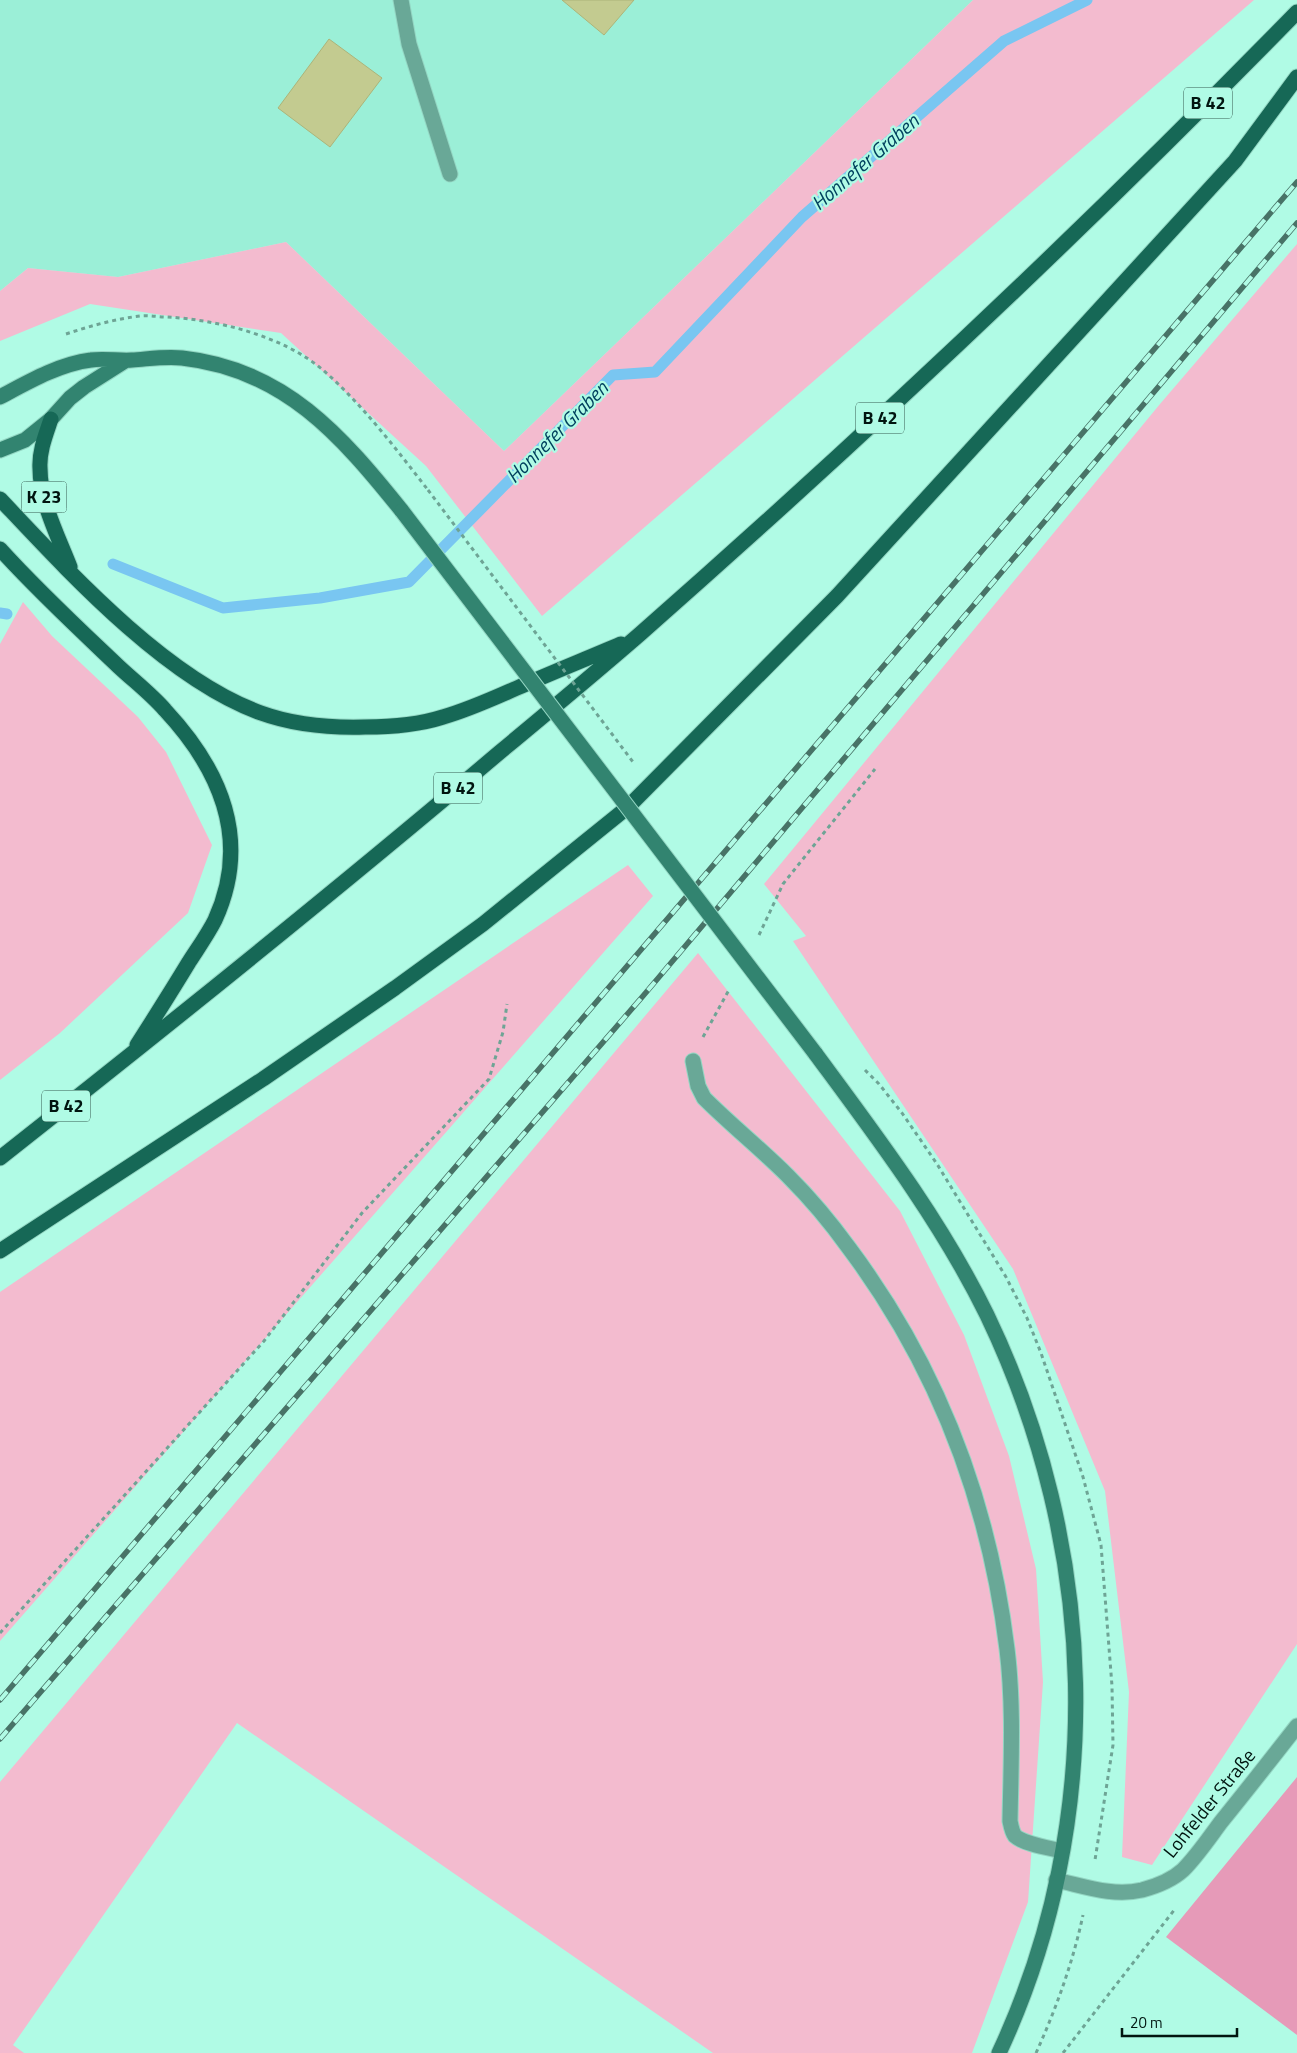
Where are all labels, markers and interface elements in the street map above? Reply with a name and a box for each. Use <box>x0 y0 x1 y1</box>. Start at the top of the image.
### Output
road number: B 42 <box>1184 88 1232 119</box>
water label: Honnefer Graben <box>804 105 926 217</box>
water label: Honnefer Graben <box>498 373 616 490</box>
road number: B 42 <box>856 402 904 433</box>
road number: K 23 <box>22 482 66 512</box>
road number: B 42 <box>434 772 482 804</box>
road number: B 42 <box>42 1090 90 1122</box>
street label: Lohfelder Straße <box>1155 1742 1262 1864</box>
scale bar <box>1122 2006 1237 2038</box>
text: 20 m <box>1130 2011 1163 2034</box>

